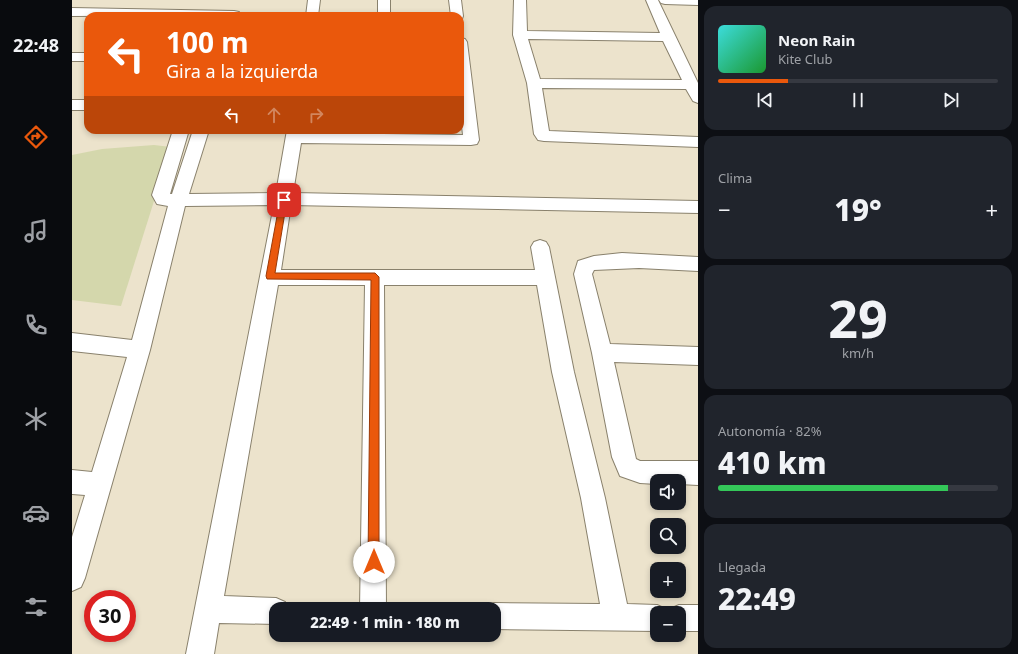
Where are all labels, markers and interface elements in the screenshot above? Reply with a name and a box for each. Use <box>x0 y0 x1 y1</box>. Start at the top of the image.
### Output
text: 100 m <box>166 23 249 61</box>
icon: left <box>100 28 152 80</box>
text: Neon Rain <box>778 30 855 50</box>
text: 22:48 <box>13 33 59 57</box>
text: Kite Club <box>778 50 832 68</box>
text: Gira a la izquierda <box>166 59 318 83</box>
icon: previous <box>754 89 776 111</box>
icon: pause <box>847 89 869 111</box>
icon: next <box>940 89 962 111</box>
icon: left <box>221 104 243 126</box>
icon: ahead <box>263 104 285 126</box>
icon: right <box>305 104 327 126</box>
icon: directions <box>22 123 50 151</box>
text: Clima <box>718 169 752 187</box>
pin <box>267 183 301 217</box>
icon: arrive <box>273 189 295 211</box>
text: 19° <box>834 189 882 230</box>
text: − <box>718 194 731 224</box>
text: + <box>985 194 998 224</box>
icon: music <box>22 217 50 245</box>
text: 29 <box>828 282 888 353</box>
icon: phone <box>22 311 50 339</box>
text: km/h <box>842 344 874 362</box>
icon: climate <box>22 405 50 433</box>
text: Autonomía · 82% <box>718 422 822 440</box>
text: 410 km <box>718 442 827 483</box>
map controls <box>650 474 686 642</box>
button: sound <box>650 474 686 510</box>
icon: car <box>22 499 50 527</box>
button: search <box>650 518 686 554</box>
position arrow <box>353 541 395 583</box>
text: Llegada <box>718 558 766 576</box>
button: + <box>650 562 686 598</box>
text: 22:49 <box>718 578 796 619</box>
speed limit sign: 30 <box>84 590 136 642</box>
icon: filters <box>22 593 50 621</box>
button: − <box>650 606 686 642</box>
text: 22:49 · 1 min · 180 m <box>310 612 460 632</box>

